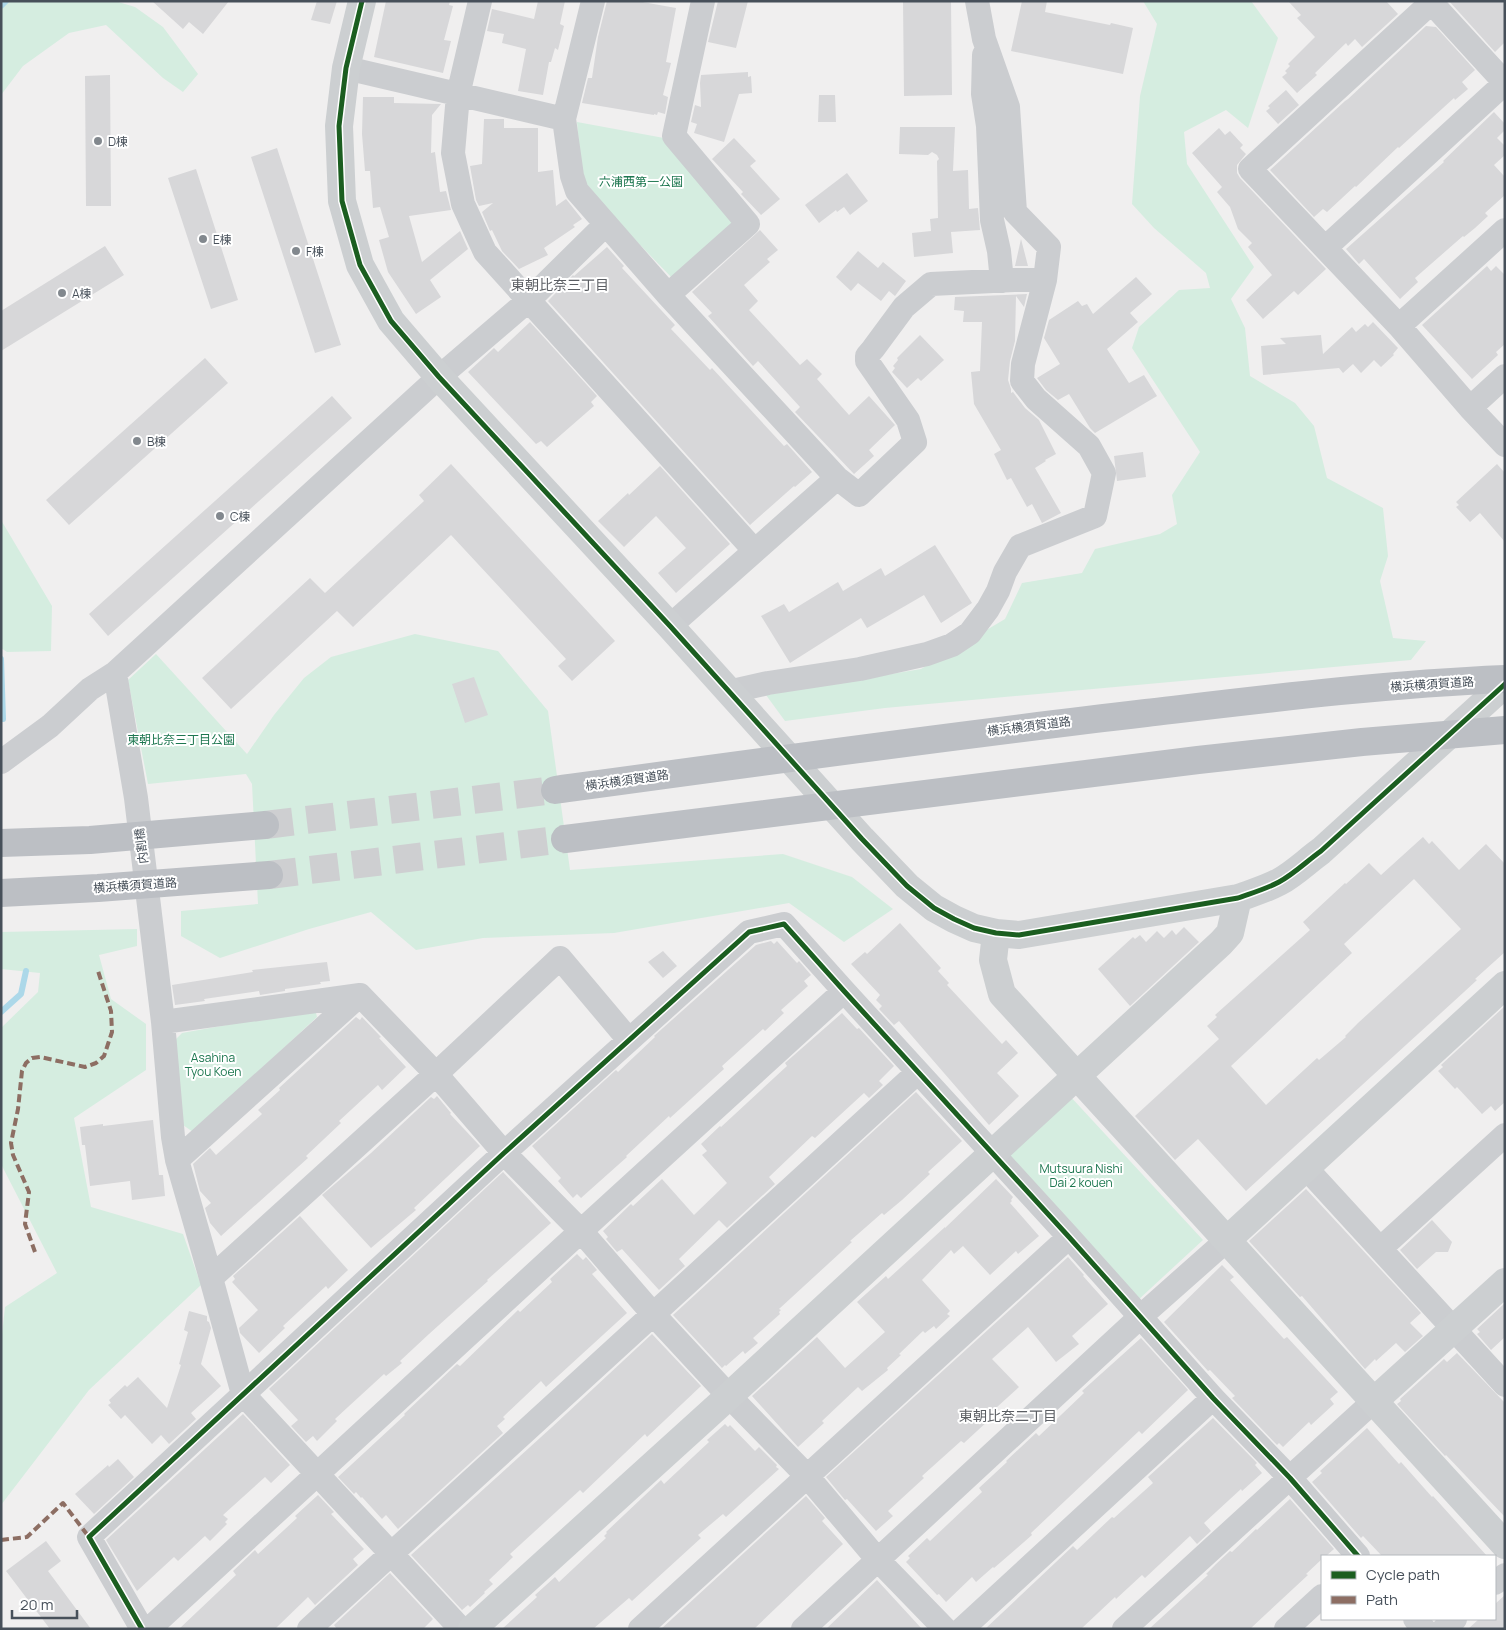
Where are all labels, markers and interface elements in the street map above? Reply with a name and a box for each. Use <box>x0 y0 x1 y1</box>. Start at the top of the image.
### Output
place label: D棟 <box>108 133 128 150</box>
marker: D棟 <box>92 135 104 147</box>
park label: 六浦西第一公園 <box>599 173 683 190</box>
place label: E棟 <box>213 231 232 248</box>
marker: E棟 <box>197 233 209 245</box>
place label: F棟 <box>306 243 324 260</box>
marker: F棟 <box>290 245 302 257</box>
district label: 東朝比奈三丁目 <box>511 275 609 294</box>
place label: A棟 <box>72 285 92 302</box>
marker: A棟 <box>56 287 68 299</box>
place label: B棟 <box>147 433 166 450</box>
marker: B棟 <box>131 435 143 447</box>
place label: C棟 <box>230 508 251 525</box>
marker: C棟 <box>214 510 226 522</box>
street label: 横浜横須賀道路 <box>1390 673 1474 695</box>
street label: 横浜横須賀道路 <box>986 712 1072 740</box>
park label: 東朝比奈三丁目公園 <box>127 731 235 748</box>
street label: 横浜横須賀道路 <box>584 766 670 794</box>
street label: 内割橋 <box>130 827 152 865</box>
street label: 横浜横須賀道路 <box>93 874 177 896</box>
park label: Asahina Tyou Koen <box>185 1049 241 1080</box>
park label: Mutsuura Nishi Dai 2 kouen <box>1040 1160 1122 1191</box>
district label: 東朝比奈二丁目 <box>959 1406 1057 1425</box>
legend <box>1321 1555 1496 1620</box>
text: Cycle path <box>1366 1564 1440 1585</box>
scale bar <box>12 1588 78 1620</box>
text: Path <box>1366 1589 1398 1610</box>
text: 20 m <box>20 1594 53 1615</box>

